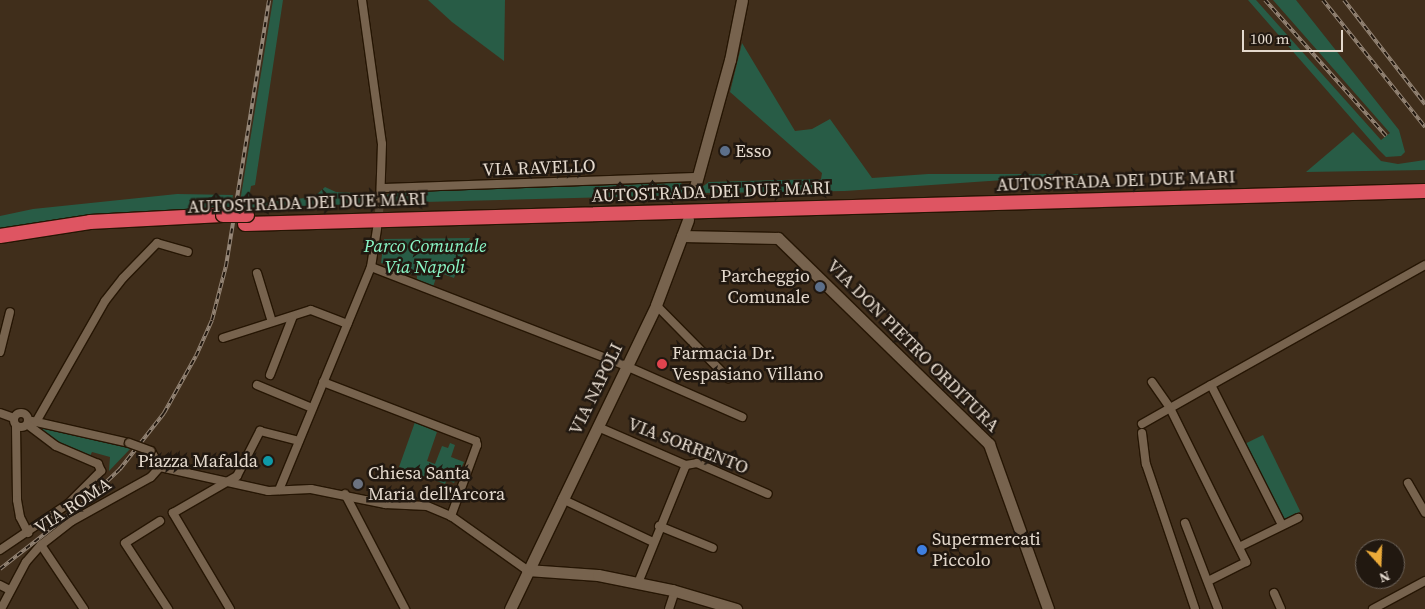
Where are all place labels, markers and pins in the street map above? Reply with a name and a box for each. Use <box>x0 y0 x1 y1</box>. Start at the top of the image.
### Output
place label: Esso <box>735 140 771 162</box>
marker: Esso <box>719 145 731 157</box>
place label: Parcheggio Comunale <box>721 266 810 308</box>
marker: Parcheggio Comunale <box>814 281 826 293</box>
place label: Farmacia Dr. Vespasiano Villano <box>672 343 824 386</box>
marker: Farmacia Dr. Vespasiano Villano <box>656 358 668 370</box>
place label: Piazza Mafalda <box>138 450 258 472</box>
marker: Piazza Mafalda <box>262 455 274 467</box>
place label: Chiesa Santa Maria dell'Arcora <box>368 463 505 506</box>
marker: Chiesa Santa Maria dell'Arcora <box>352 478 364 490</box>
place label: Supermercati Piccolo <box>932 529 1041 572</box>
marker: Supermercati Piccolo <box>916 544 928 556</box>

